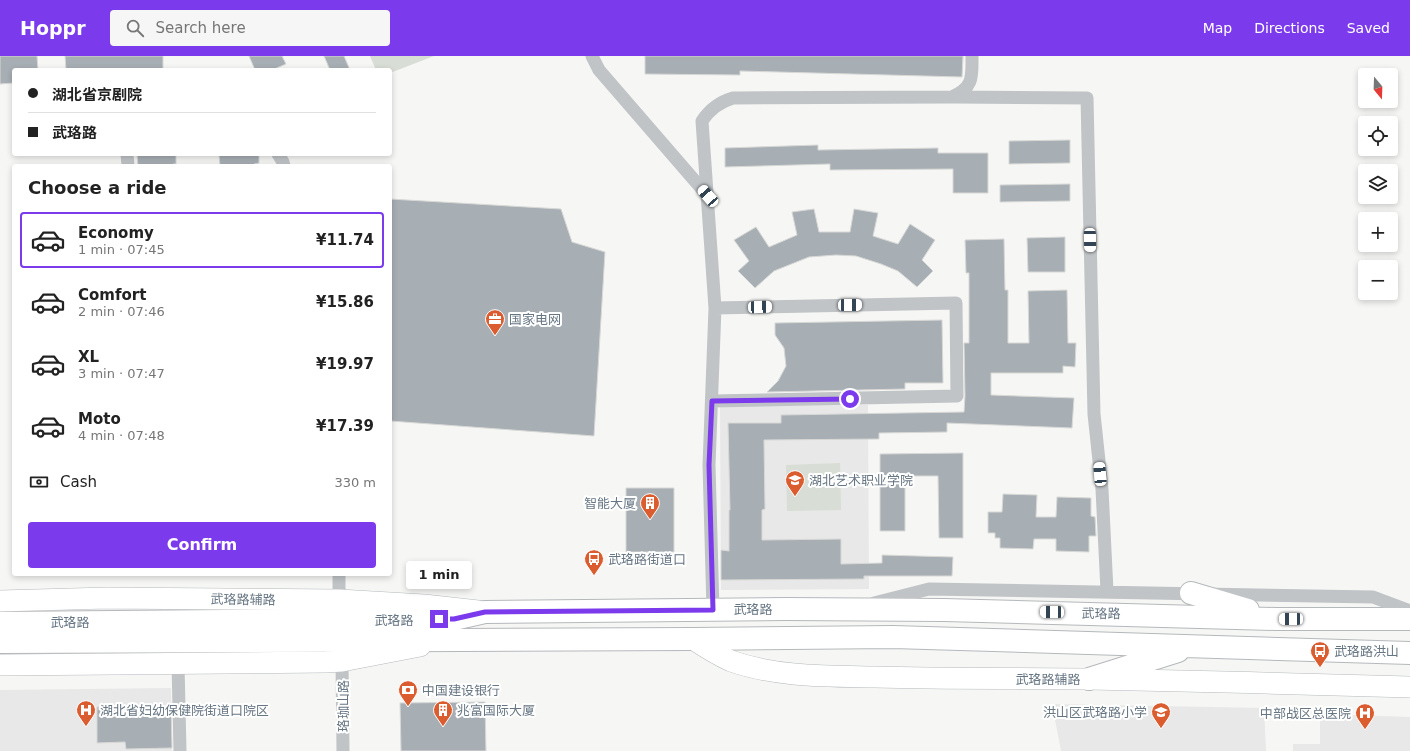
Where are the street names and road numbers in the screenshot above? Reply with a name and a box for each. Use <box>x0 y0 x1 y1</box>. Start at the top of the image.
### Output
street label: 武珞路辅路 <box>210 591 276 608</box>
street label: 武珞路 <box>733 602 773 617</box>
street label: 武珞路 <box>1081 606 1121 621</box>
street label: 武珞路 <box>374 613 414 628</box>
street label: 武珞路 <box>50 615 90 630</box>
street label: 武珞路辅路 <box>1015 672 1081 687</box>
street label: 珞珈山路 <box>336 680 351 732</box>

